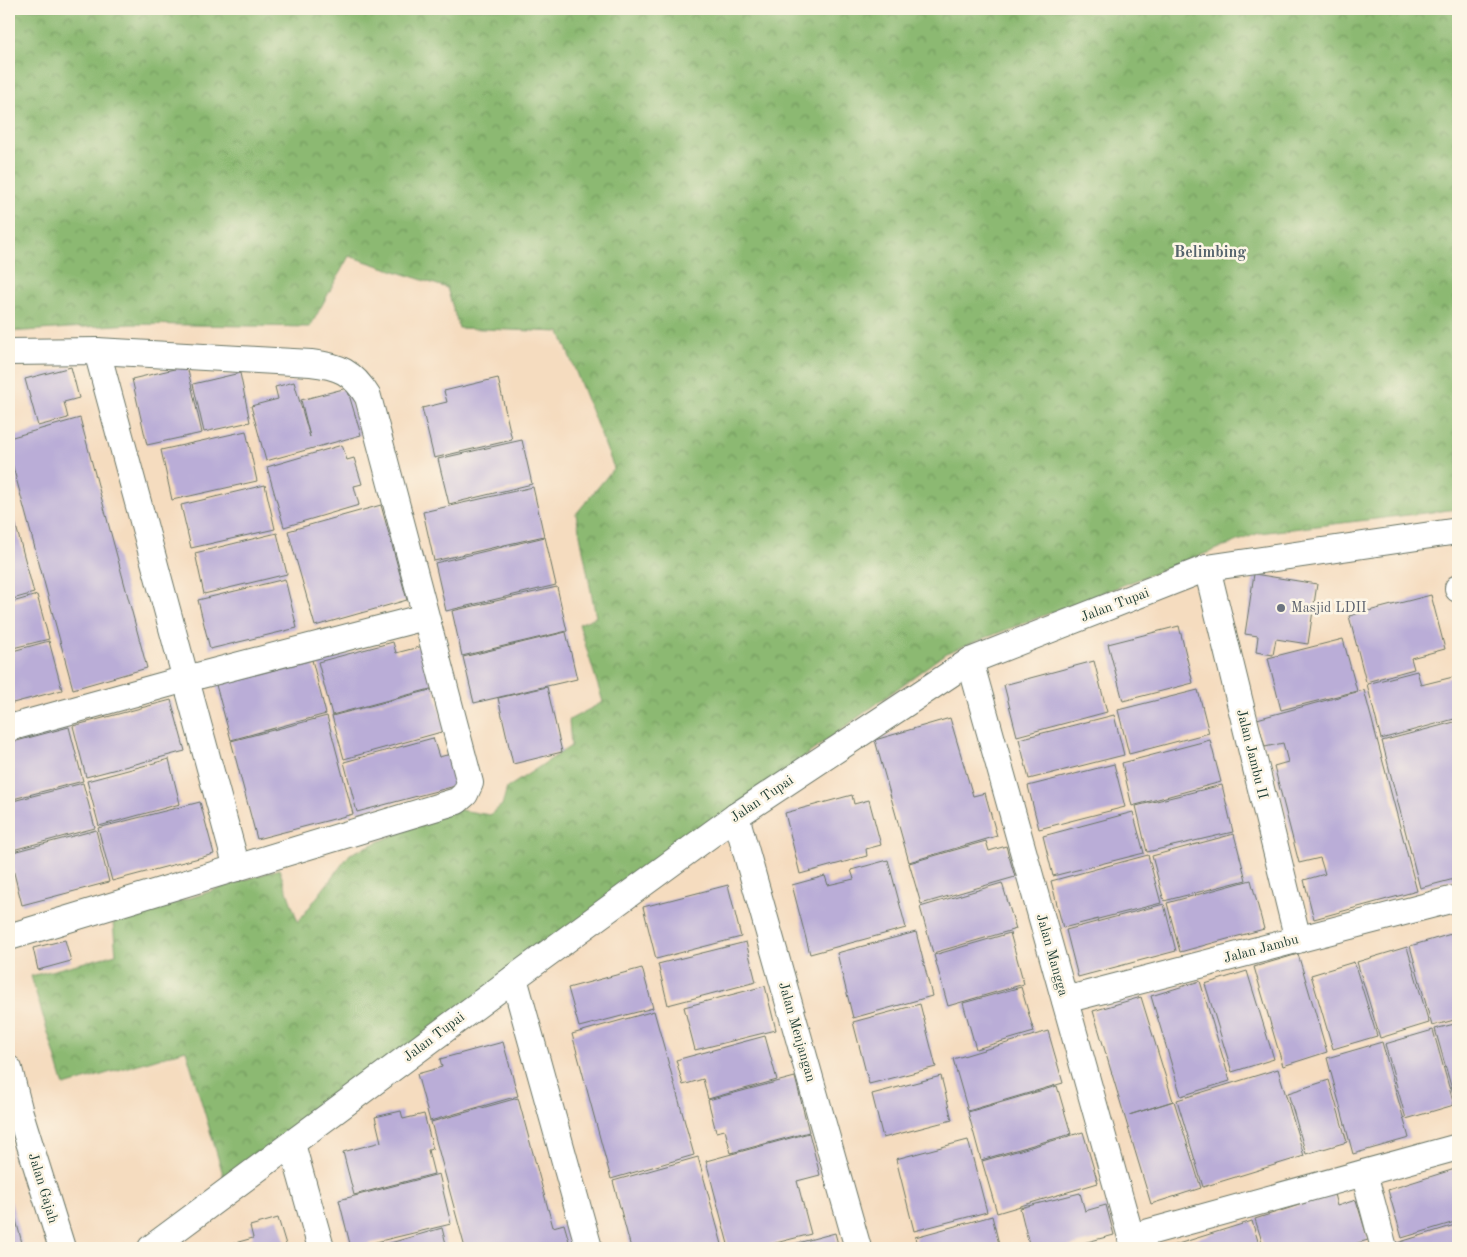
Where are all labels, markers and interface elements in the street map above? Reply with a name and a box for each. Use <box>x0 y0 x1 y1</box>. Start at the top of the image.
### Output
district label: Belimbing <box>1174 245 1246 261</box>
street label: Jalan Tupai <box>1079 585 1151 624</box>
place label: Masjid LDII <box>1291 601 1367 615</box>
marker: Masjid LDII <box>1275 602 1287 614</box>
street label: Jalan Jambu II <box>1234 708 1270 800</box>
street label: Jalan Tupai <box>728 773 796 825</box>
street label: Jalan Mangga <box>1034 912 1070 998</box>
street label: Jalan Jambu <box>1222 932 1300 966</box>
street label: Jalan Menjangan <box>776 980 818 1084</box>
street label: Jalan Tupai <box>401 1010 467 1064</box>
street label: Jalan Gajah <box>26 1151 60 1225</box>

